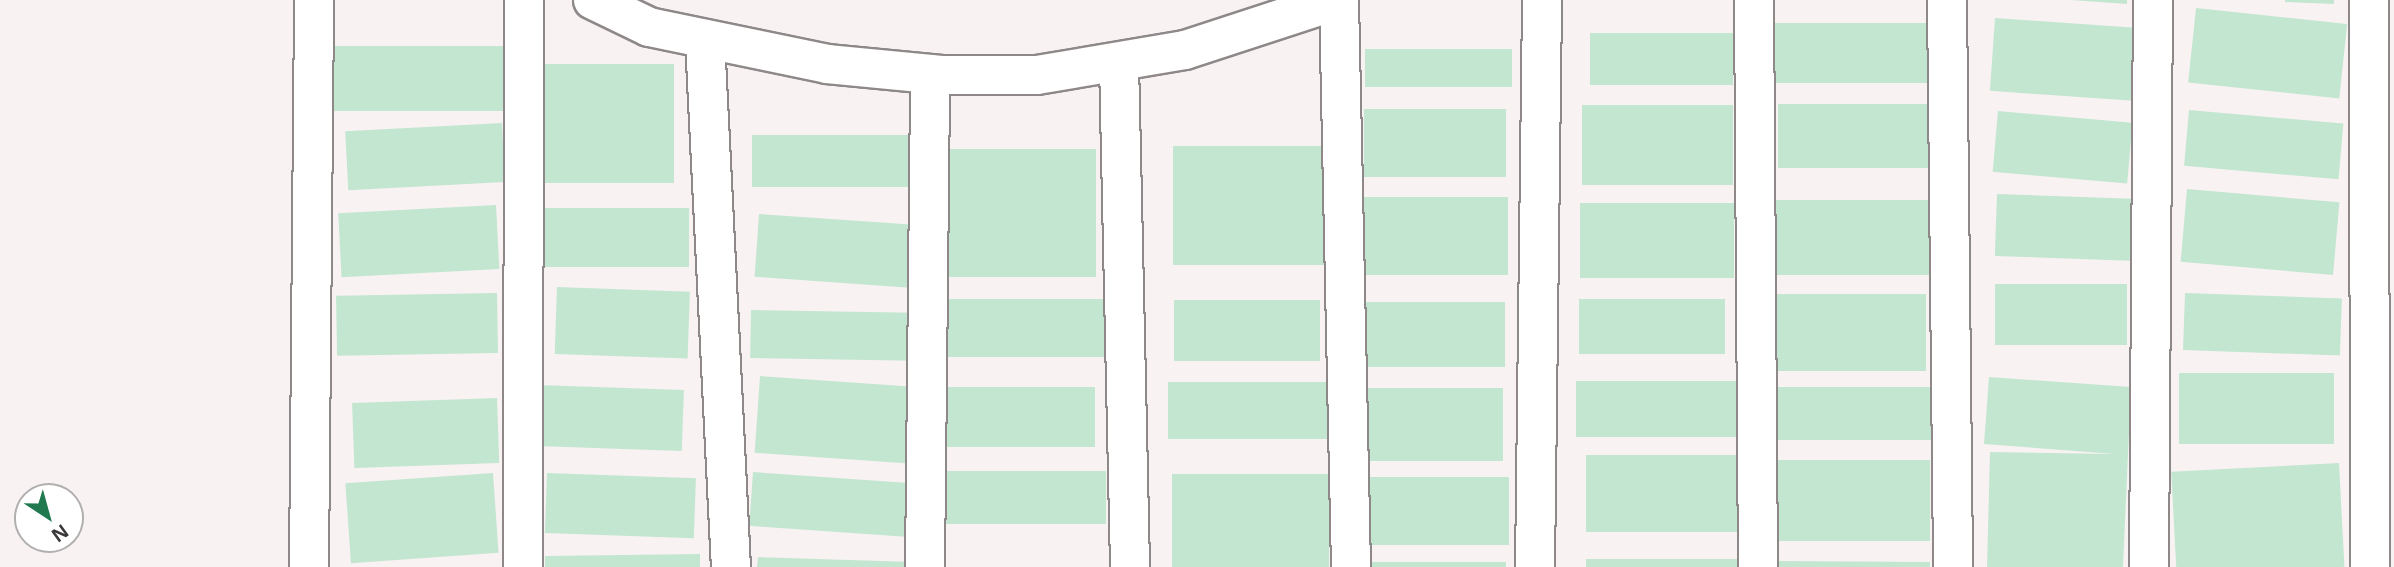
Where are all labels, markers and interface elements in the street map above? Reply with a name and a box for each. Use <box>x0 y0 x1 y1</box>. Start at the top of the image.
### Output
north arrow <box>14 483 84 553</box>
text: N <box>46 518 74 548</box>

